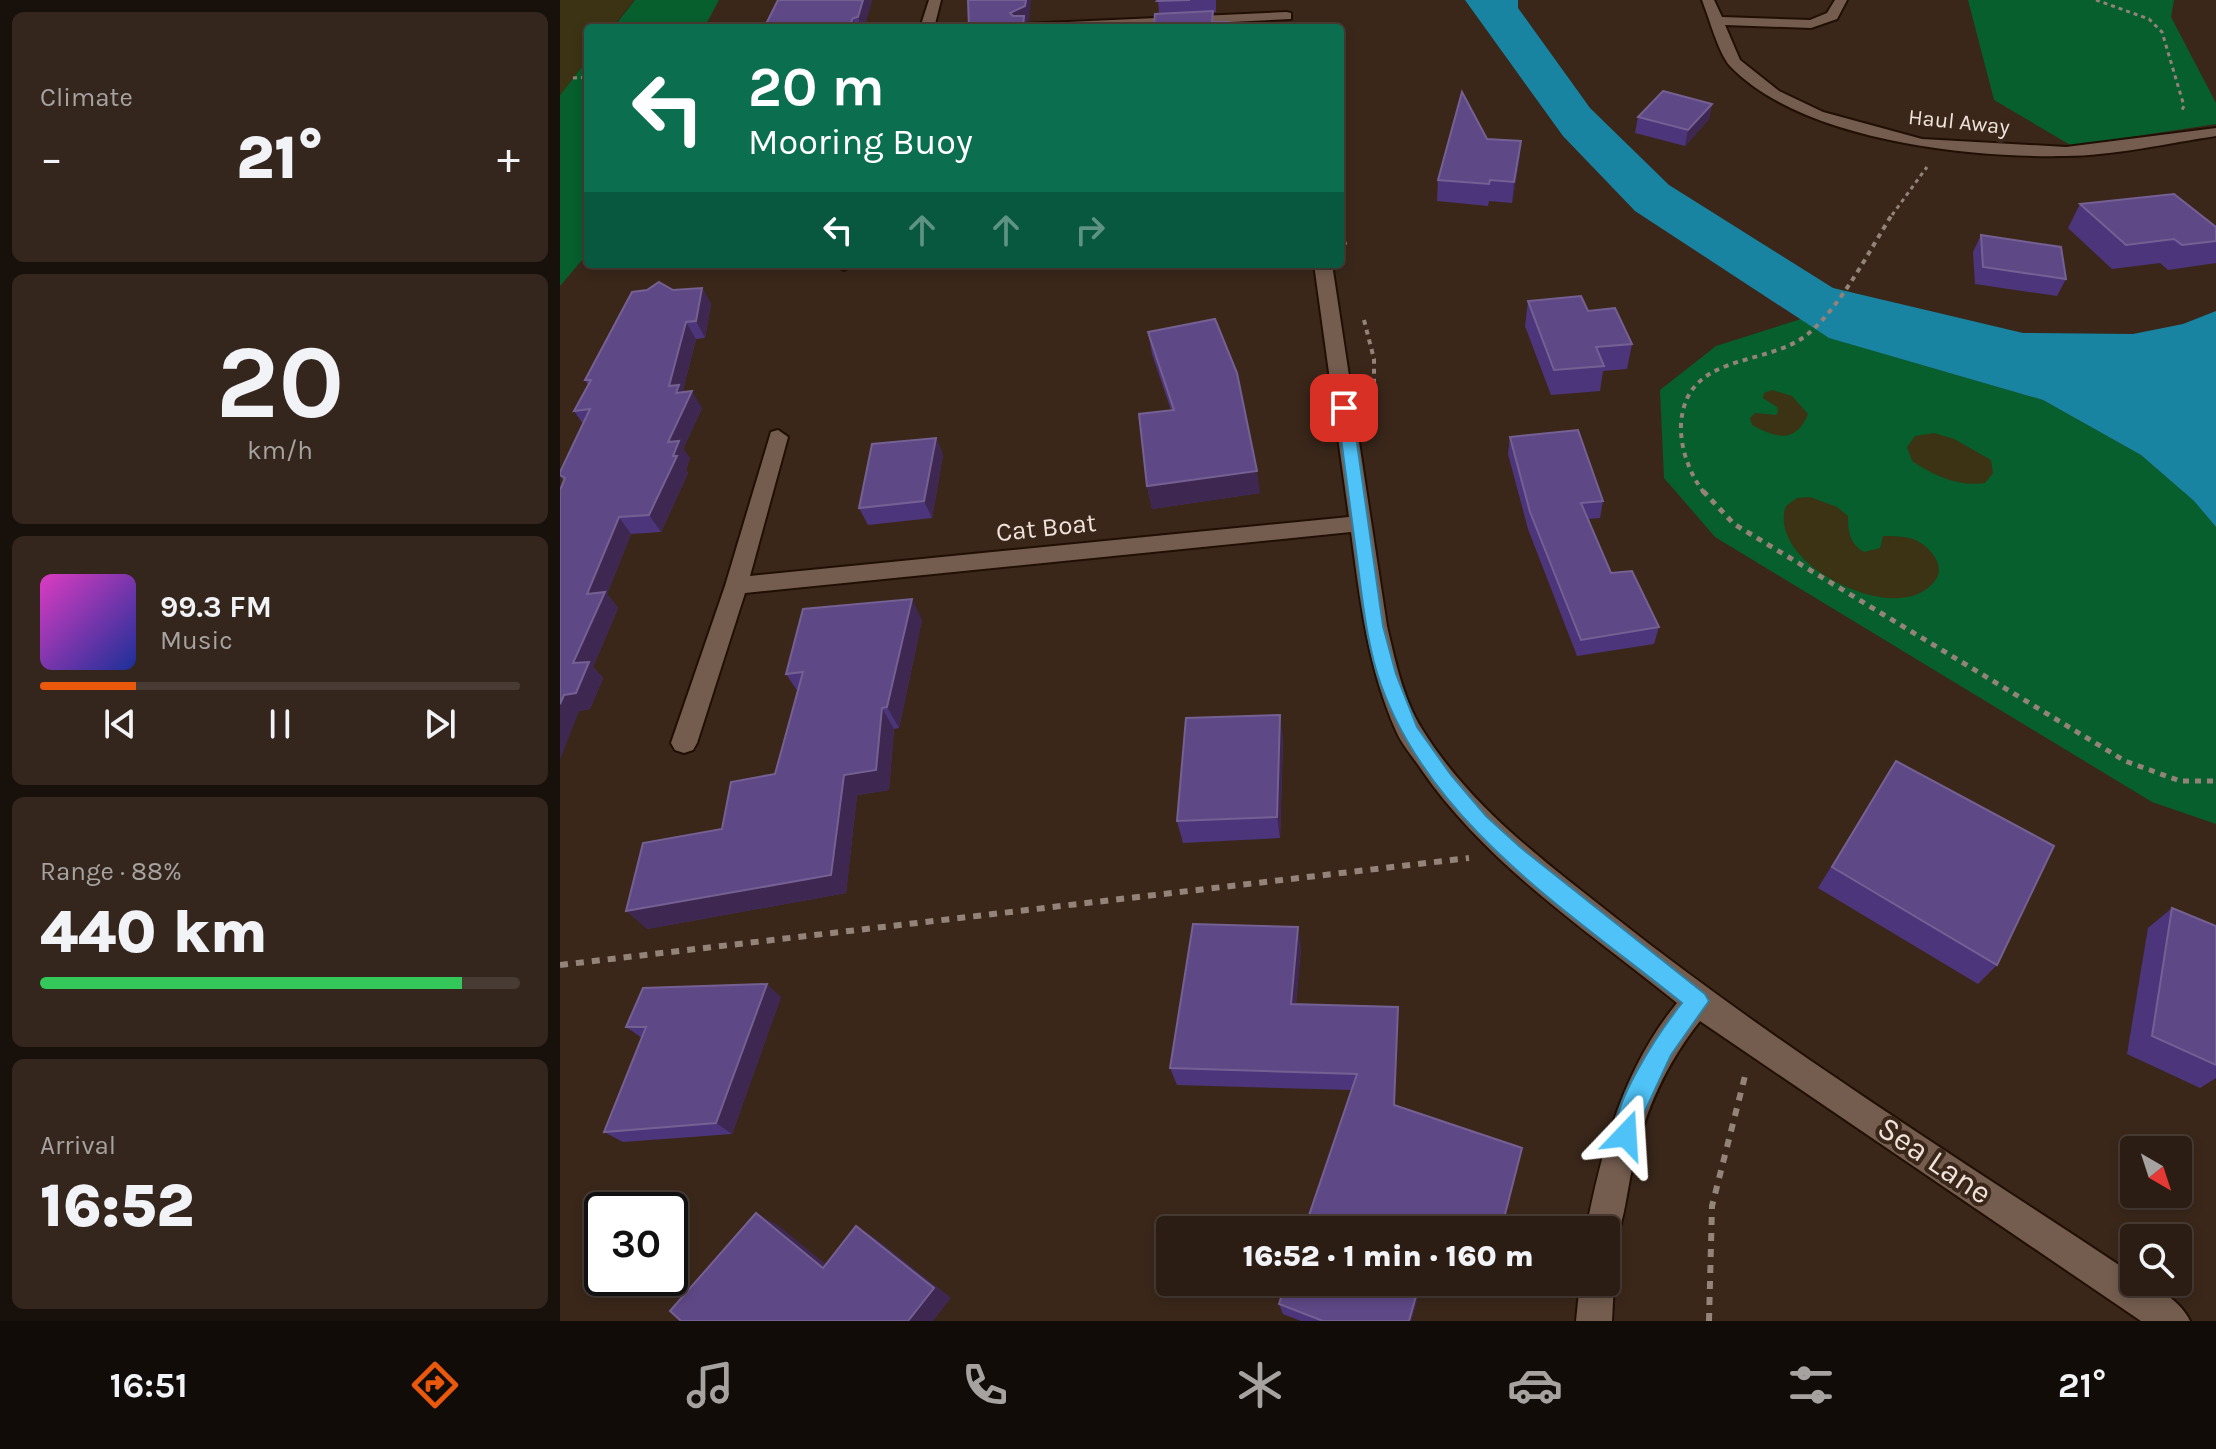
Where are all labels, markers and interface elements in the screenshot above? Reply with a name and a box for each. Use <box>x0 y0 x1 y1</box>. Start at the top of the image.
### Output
text: 20 m <box>748 54 885 119</box>
icon: left <box>616 56 720 160</box>
text: Climate <box>40 82 133 113</box>
street label: Haul Away <box>1907 104 2011 140</box>
text: Mooring Buoy <box>748 121 973 163</box>
text: 21° <box>236 123 324 193</box>
text: − <box>40 133 63 184</box>
text: + <box>497 133 520 184</box>
icon: left <box>816 208 860 252</box>
icon: ahead <box>900 208 944 252</box>
icon: ahead <box>984 208 1028 252</box>
icon: right <box>1068 208 1112 252</box>
text: 20 <box>216 322 344 443</box>
pin <box>1310 374 1378 442</box>
icon: arrive <box>1322 386 1366 430</box>
text: km/h <box>247 435 313 466</box>
street label: Cat Boat <box>994 507 1098 548</box>
text: 99.3 FM <box>160 589 272 625</box>
text: Music <box>160 625 233 656</box>
icon: previous <box>98 702 142 746</box>
icon: pause <box>258 702 302 746</box>
icon: next <box>418 702 462 746</box>
text: Range · 88% <box>40 856 182 887</box>
text: 440 km <box>40 897 268 967</box>
position arrow <box>1584 1093 1668 1177</box>
street label: Sea Lane <box>1871 1109 1999 1212</box>
text: Arrival <box>40 1130 116 1161</box>
north arrow <box>2120 1136 2192 1208</box>
map controls <box>2120 1136 2192 1296</box>
text: 16:52 <box>40 1171 194 1241</box>
speed limit sign: 30 <box>584 1192 688 1296</box>
button: search <box>2120 1224 2192 1296</box>
text: 16:52 · 1 min · 160 m <box>1242 1238 1534 1274</box>
icon: directions <box>407 1357 463 1413</box>
icon: music <box>682 1357 738 1413</box>
icon: phone <box>957 1357 1013 1413</box>
icon: climate <box>1232 1357 1288 1413</box>
icon: car <box>1507 1357 1563 1413</box>
icon: filters <box>1783 1357 1839 1413</box>
text: 16:51 <box>110 1364 188 1406</box>
text: 21° <box>2058 1364 2106 1406</box>

